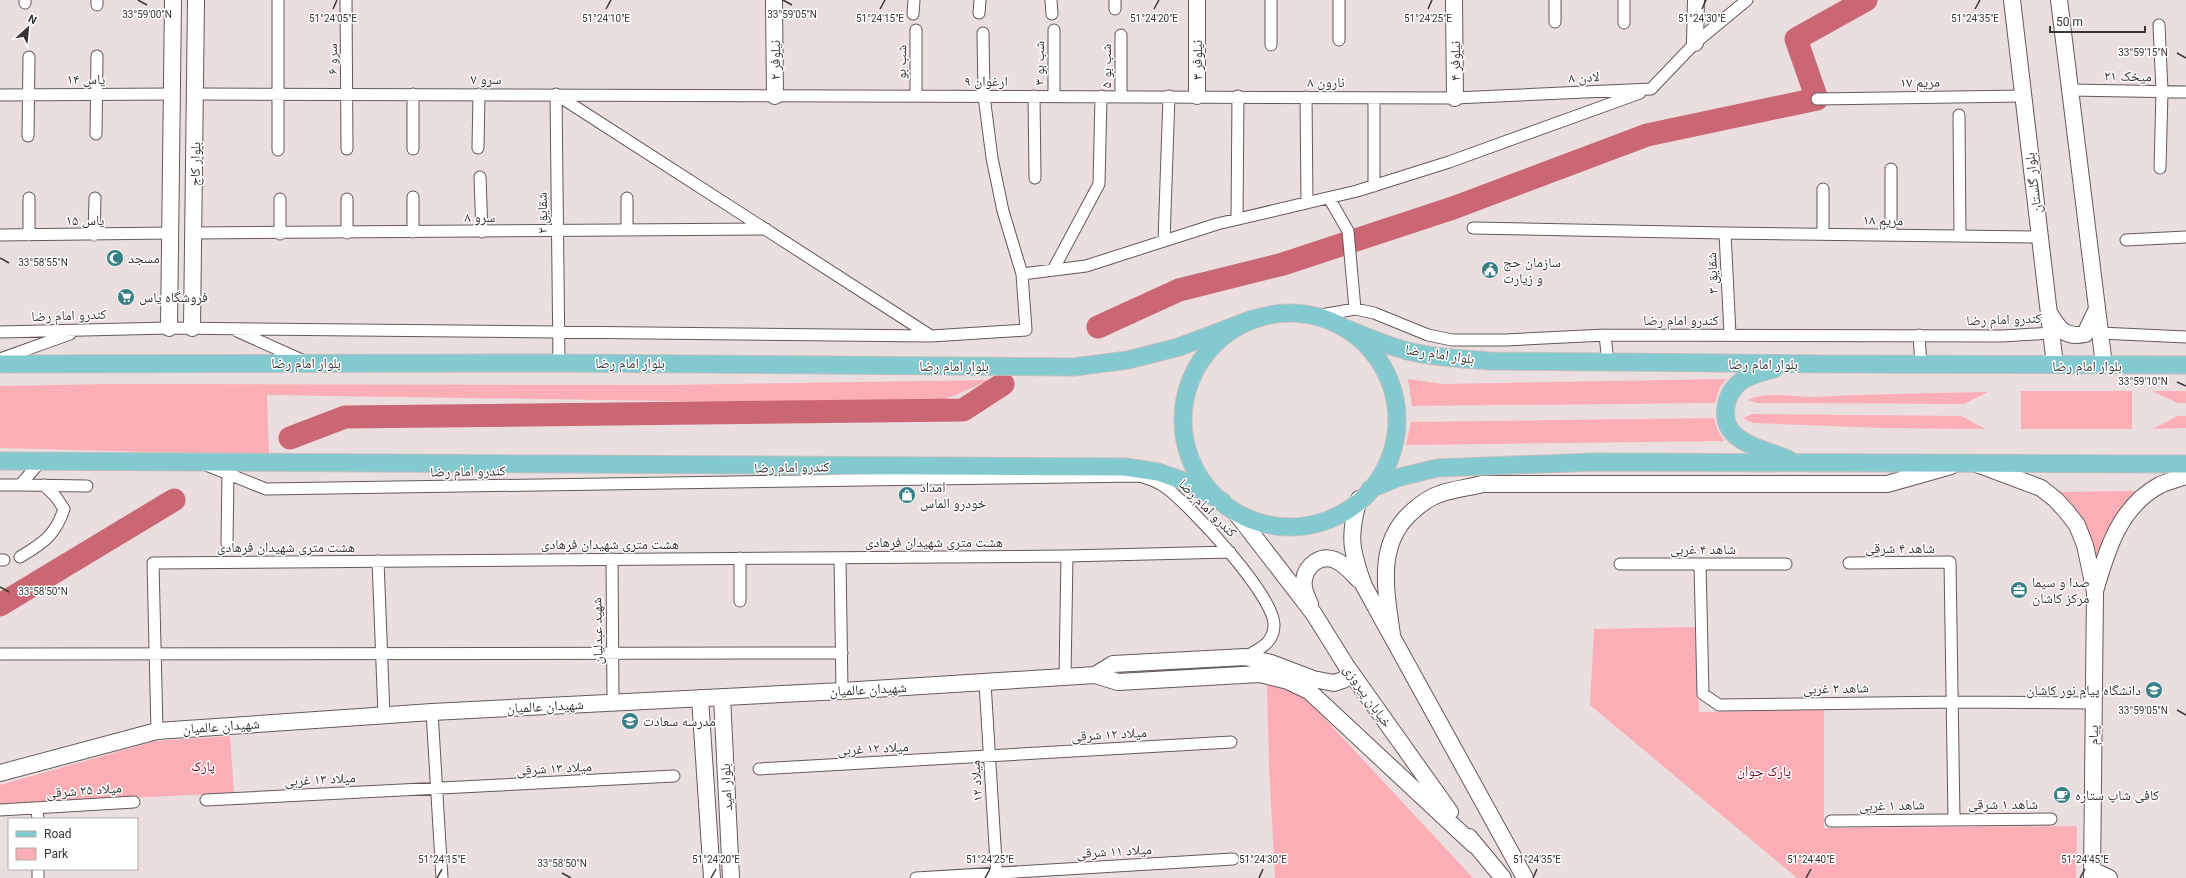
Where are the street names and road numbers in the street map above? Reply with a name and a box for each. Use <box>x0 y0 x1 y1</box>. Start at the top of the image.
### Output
street label: نیلوفر ۲ <box>767 40 784 80</box>
street label: نیلوفر ۳ <box>1189 40 1206 80</box>
street label: شب بو ۳ <box>1031 41 1048 85</box>
street label: نیلوفر ۴ <box>1447 41 1464 81</box>
street label: سرو ۶ <box>324 43 341 75</box>
street label: شب بو ۵ <box>1098 44 1115 88</box>
street label: شب بو <box>893 45 910 79</box>
street label: لادن ۸ <box>1568 68 1600 87</box>
street label: میخک ۲۱ <box>2104 68 2152 85</box>
street label: یاس ۱۴ <box>67 71 105 88</box>
street label: سرو ۷ <box>470 71 502 88</box>
street label: ارغوان ۹ <box>964 73 1008 90</box>
street label: نارون ۸ <box>1307 74 1345 91</box>
street label: مریم ۱۷ <box>1900 74 1940 92</box>
street label: بلوار کاج <box>187 142 205 186</box>
street label: بلوار گلستان <box>2021 151 2046 214</box>
street label: شقایق ۲ <box>534 192 552 234</box>
street label: سرو ۸ <box>464 209 496 226</box>
street label: یاس ۱۵ <box>66 212 104 229</box>
street label: مریم ۱۸ <box>1863 212 1903 230</box>
street label: شقایق ۳ <box>1703 252 1723 294</box>
street label: کندرو امام رضا <box>31 306 107 326</box>
street label: کندرو امام رضا <box>1966 310 2042 330</box>
street label: کندرو امام رضا <box>1643 312 1719 330</box>
street label: بلوار امام رضا <box>1404 341 1476 369</box>
street label: بلوار امام رضا <box>271 355 341 373</box>
street label: بلوار امام رضا <box>595 355 665 373</box>
street label: بلوار امام رضا <box>1728 356 1798 374</box>
street label: بلوار امام رضا <box>919 358 989 376</box>
street label: بلوار امام رضا <box>2052 358 2122 376</box>
street label: کندرو امام رضا <box>754 458 830 478</box>
street label: کندرو امام رضا <box>430 462 506 482</box>
street label: کندرو امام رضا <box>1174 476 1240 542</box>
street label: هشت متری شهیدان فرهادی <box>865 534 1003 551</box>
street label: هشت متری شهیدان فرهادی <box>541 536 679 553</box>
street label: هشت متری شهیدان فرهادی <box>217 539 355 556</box>
street label: شاهد ۴ شرقی <box>1865 540 1935 557</box>
street label: شاهد ۴ غربی <box>1670 541 1736 558</box>
street label: شهید عبدلیان <box>588 597 607 665</box>
street label: خیابان پیروزی <box>1340 662 1395 731</box>
street label: شهیدان عالمیان <box>829 679 907 700</box>
street label: شاهد ۲ غربی <box>1803 679 1869 698</box>
street label: شهیدان عالمیان <box>506 696 584 717</box>
street label: شهیدان عالمیان <box>182 715 260 738</box>
street label: میلاد ۱۲ شرقی <box>1071 724 1147 745</box>
street label: پیام <box>2085 725 2103 745</box>
street label: میلاد ۱۲ غربی <box>837 738 909 759</box>
street label: میلاد ۱۳ شرقی <box>516 758 592 779</box>
street label: میلاد ۱۲ <box>967 760 986 802</box>
street label: بلوار امید <box>717 763 736 811</box>
street label: میلاد ۱۳ غربی <box>284 769 356 790</box>
street label: میلاد ۲۵ شرقی <box>46 779 122 802</box>
street label: شاهد ۱ غربی <box>1859 796 1925 815</box>
street label: شاهد ۱ شرقی <box>1968 796 2038 813</box>
street label: میلاد ۱۱ شرقی <box>1076 841 1152 862</box>

